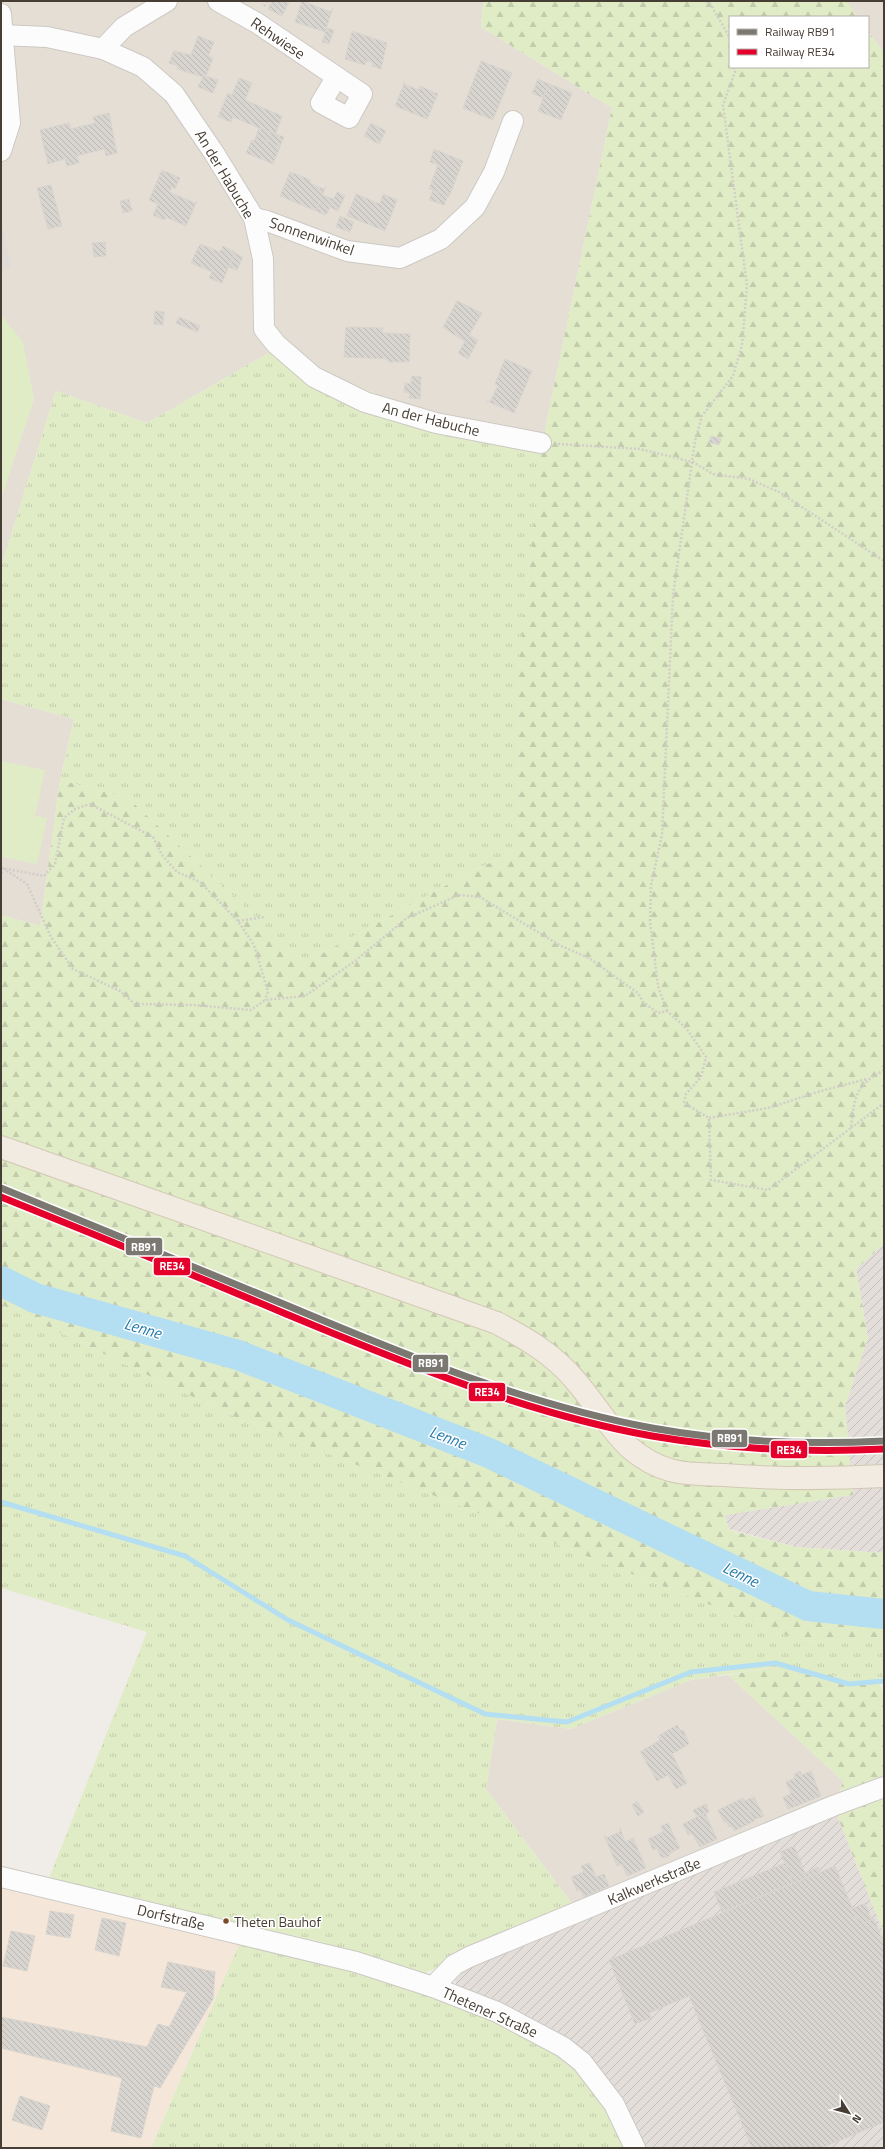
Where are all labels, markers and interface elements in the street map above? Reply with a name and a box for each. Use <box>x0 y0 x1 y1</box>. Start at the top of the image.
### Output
street label: Rehwiese <box>246 11 310 65</box>
legend <box>729 16 869 68</box>
text: Railway RB91 <box>765 22 836 41</box>
text: Railway RE34 <box>765 42 835 61</box>
street label: An der Habuche <box>189 125 261 223</box>
street label: Sonnenwinkel <box>266 211 358 261</box>
street label: An der Habuche <box>380 396 482 442</box>
line badge: RB91 <box>125 1237 163 1256</box>
text: RB91 <box>131 1239 157 1255</box>
line badge: RE34 <box>153 1257 191 1276</box>
text: RE34 <box>159 1258 185 1274</box>
water label: Lenne <box>122 1311 166 1345</box>
line badge: RB91 <box>412 1354 449 1373</box>
text: RB91 <box>418 1355 444 1371</box>
line badge: RE34 <box>468 1382 506 1402</box>
text: RE34 <box>474 1384 500 1400</box>
water label: Lenne <box>426 1419 471 1455</box>
line badge: RB91 <box>711 1429 748 1448</box>
text: RB91 <box>717 1430 743 1446</box>
line badge: RE34 <box>770 1440 808 1459</box>
text: RE34 <box>776 1442 802 1458</box>
water label: Lenne <box>719 1555 765 1594</box>
street label: Kalkwerkstraße <box>604 1851 704 1911</box>
street label: Dorfstraße <box>135 1898 207 1936</box>
place label: Theten Bauhof <box>234 1911 321 1932</box>
marker: Theten Bauhof <box>221 1916 231 1926</box>
street label: Thetener Straße <box>438 1981 542 2043</box>
north arrow <box>829 2093 869 2133</box>
text: N <box>848 2111 866 2127</box>

